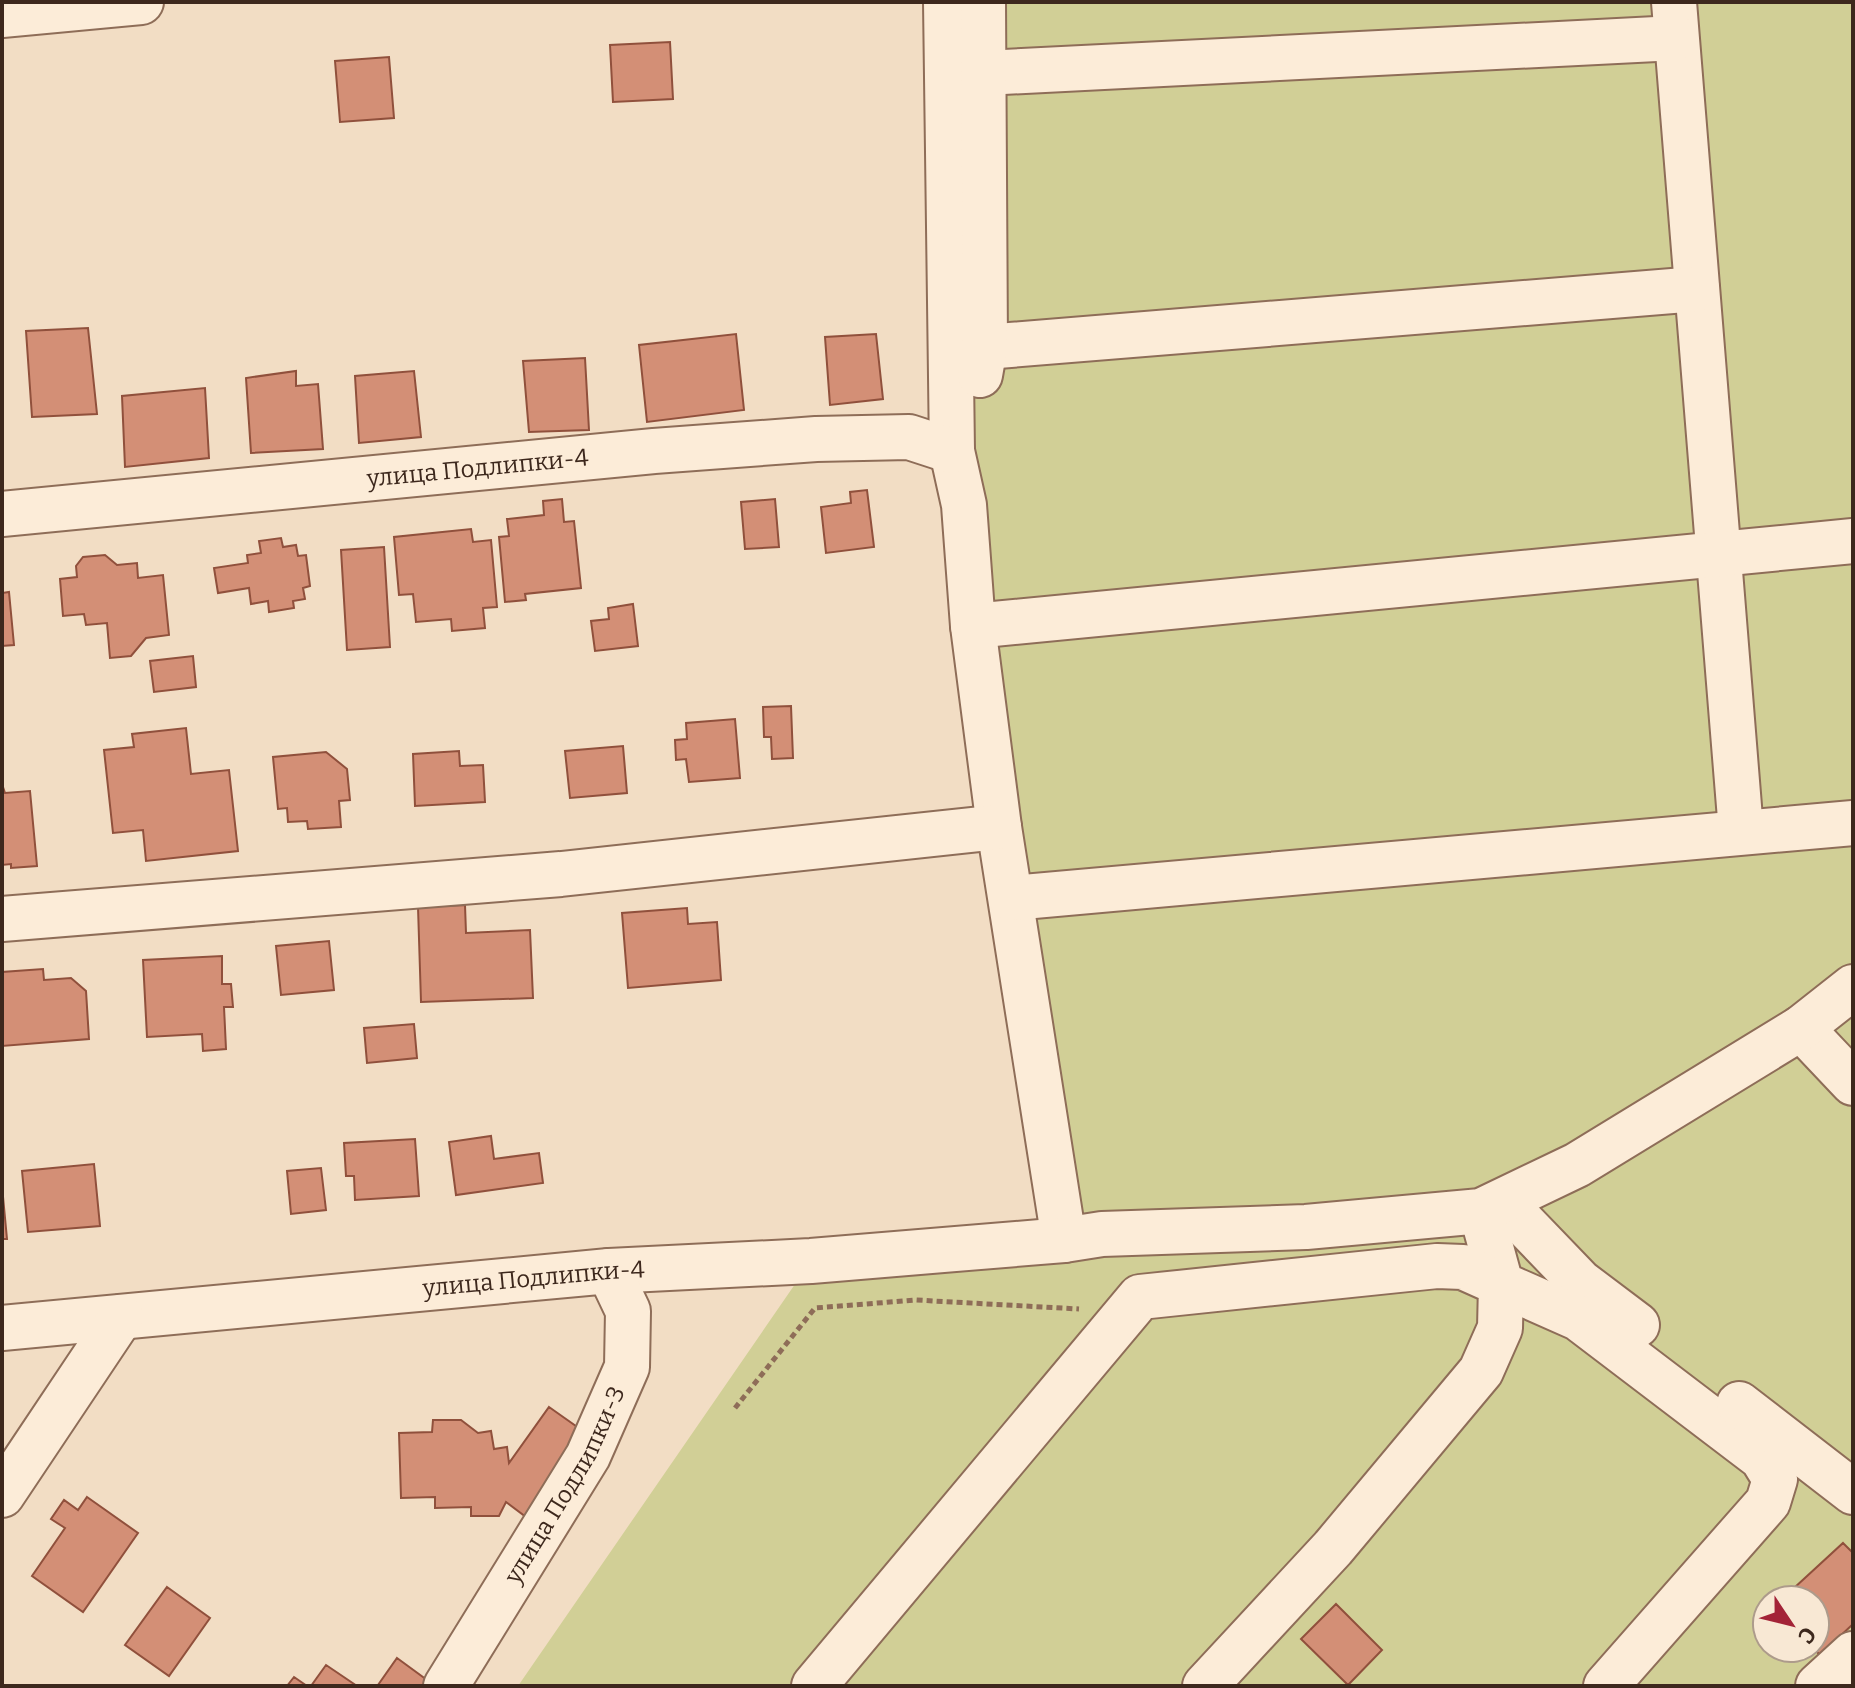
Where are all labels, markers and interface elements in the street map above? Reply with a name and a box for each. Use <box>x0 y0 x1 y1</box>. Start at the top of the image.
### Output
street label: улица Подлипки-4 <box>365 443 590 493</box>
street label: улица Подлипки-4 <box>421 1255 645 1303</box>
street label: улица Подлипки-3 <box>498 1382 631 1589</box>
north arrow <box>1751 1584 1831 1664</box>
text: С <box>1792 1622 1822 1649</box>

